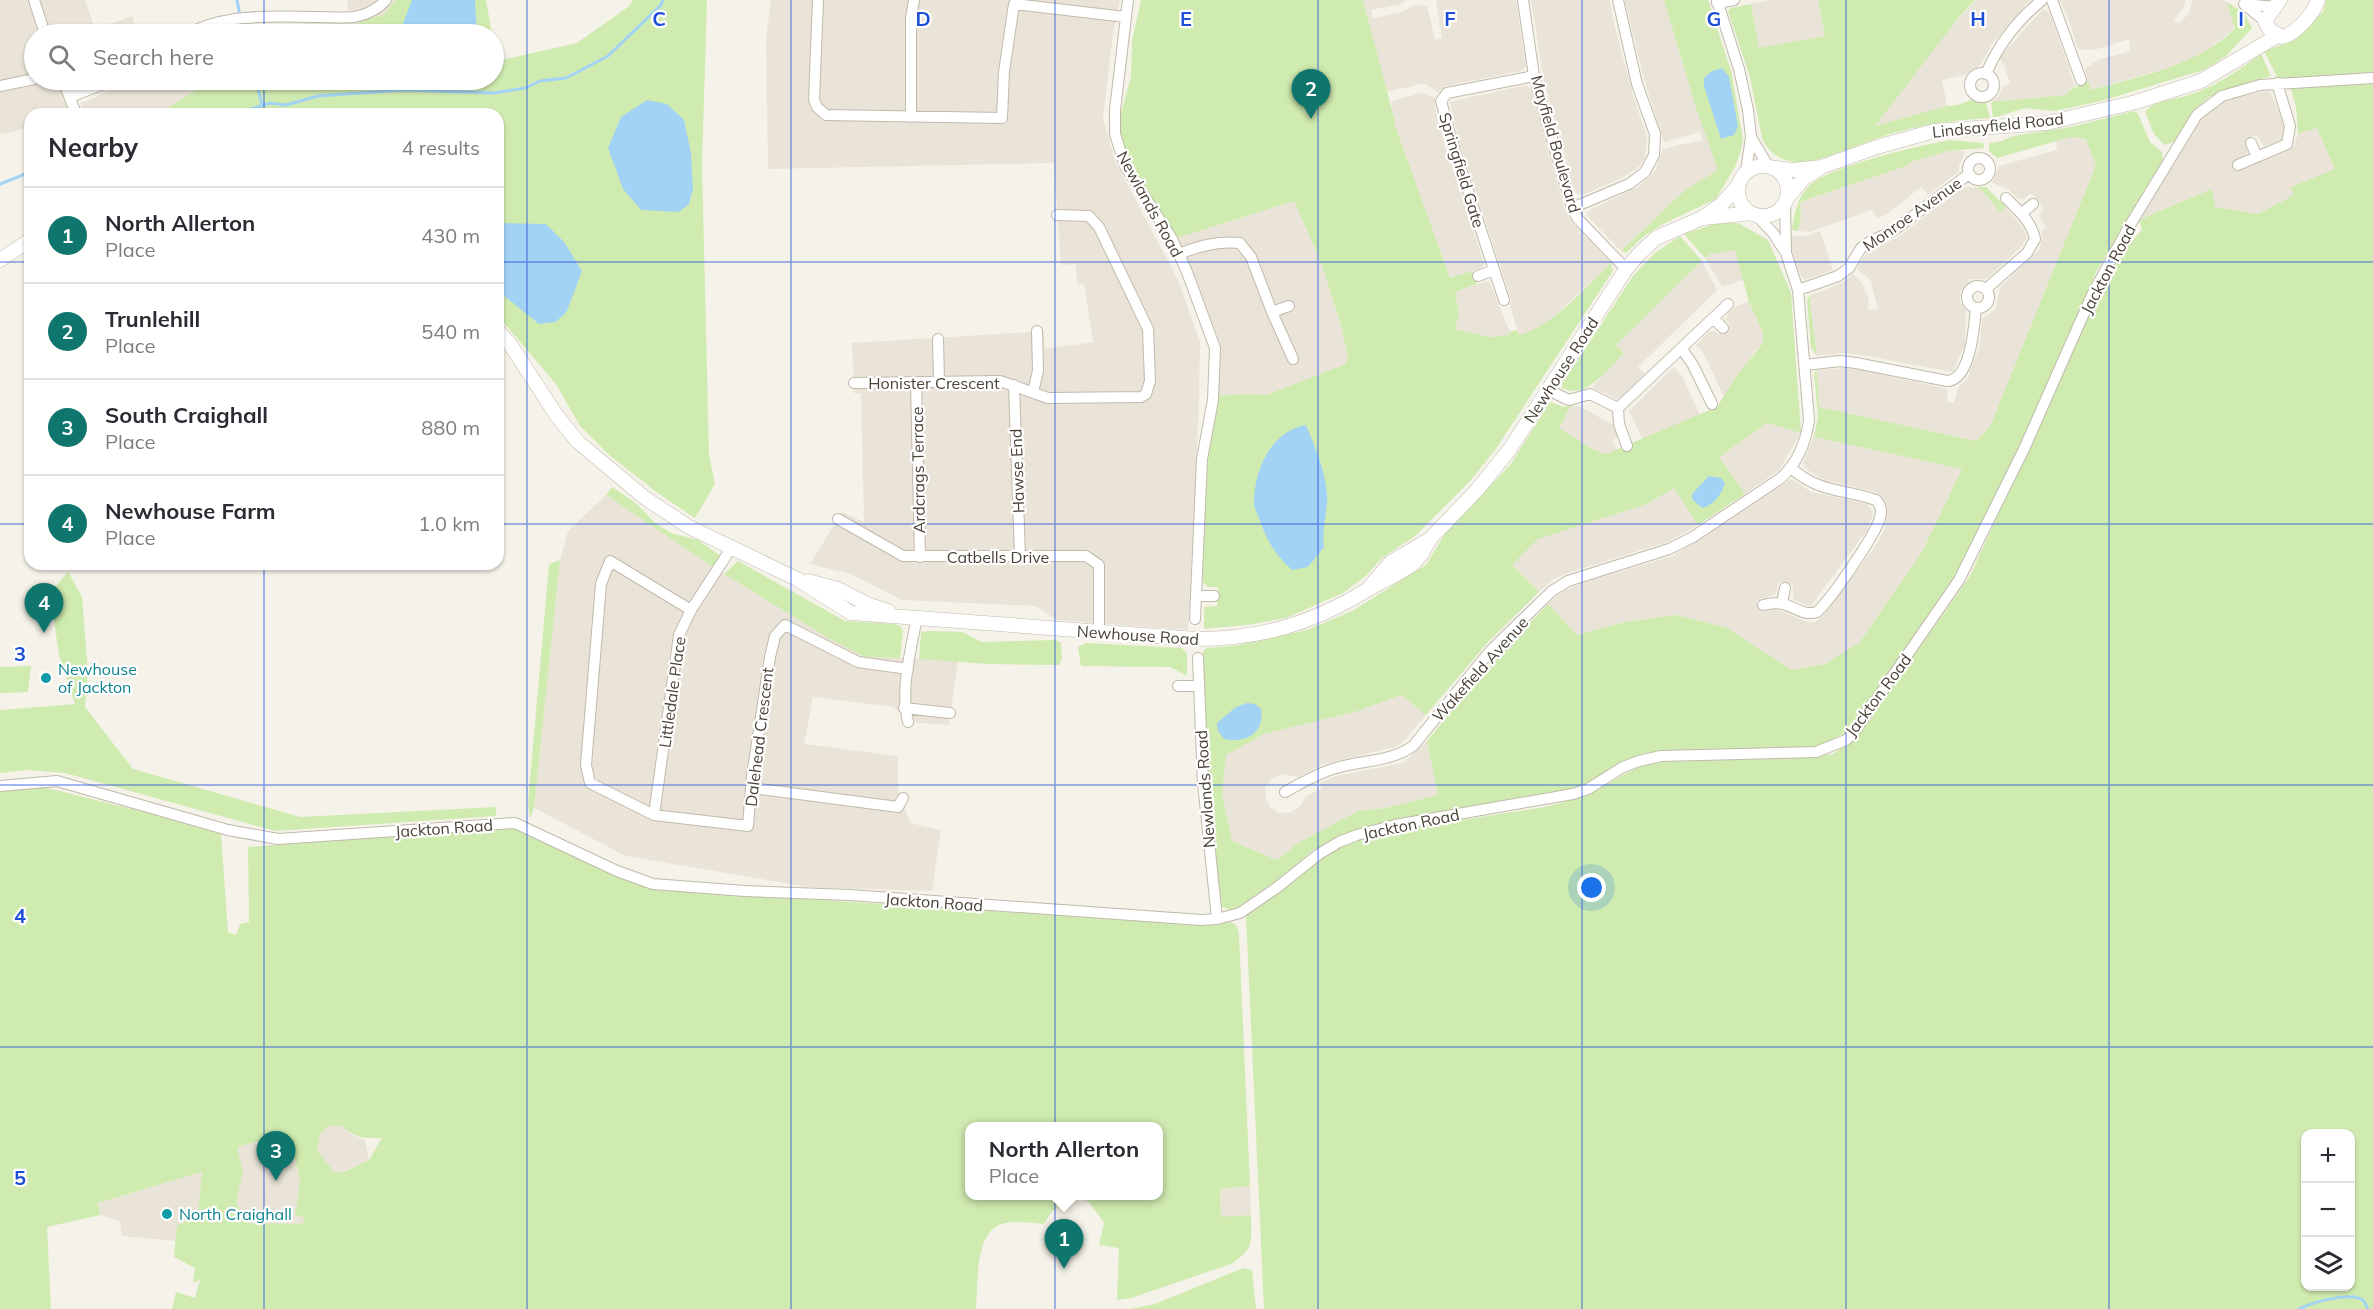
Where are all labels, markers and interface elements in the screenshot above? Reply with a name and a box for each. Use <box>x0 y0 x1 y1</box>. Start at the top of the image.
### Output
text: C <box>652 6 666 31</box>
text: D <box>915 6 931 31</box>
text: E <box>1180 6 1192 31</box>
text: F <box>1444 6 1456 31</box>
text: G <box>1707 6 1721 31</box>
text: H <box>1970 6 1986 31</box>
text: I <box>2238 6 2244 31</box>
search box <box>24 24 504 90</box>
icon: search <box>45 41 78 74</box>
text: Search here <box>93 43 214 71</box>
pin: 2 <box>1292 70 1330 119</box>
street label: Mayfield Boulevard <box>1527 73 1585 215</box>
street label: Lindsayfield Road <box>1931 108 2065 142</box>
street label: Springfield Gate <box>1435 110 1489 230</box>
text: Nearby <box>48 131 138 164</box>
text: 4 results <box>402 135 480 160</box>
street label: Newlands Road <box>1113 147 1187 261</box>
street label: Monroe Avenue <box>1859 173 1965 255</box>
text: North Allerton <box>105 209 255 237</box>
street label: Jackton Road <box>2076 221 2140 317</box>
text: 1 <box>62 223 74 248</box>
text: 430 m <box>421 223 480 248</box>
text: Place <box>105 237 155 262</box>
text: Trunlehill <box>105 305 200 333</box>
street label: Newhouse Road <box>1519 313 1603 427</box>
text: 2 <box>62 319 74 344</box>
text: 540 m <box>421 319 480 344</box>
text: Place <box>105 333 155 358</box>
street label: Honister Crescent <box>868 373 1000 393</box>
text: South Craighall <box>105 401 268 429</box>
street label: Ardcrags Terrace <box>907 406 929 534</box>
text: 3 <box>62 415 74 440</box>
text: 880 m <box>421 415 480 440</box>
street label: Hawse End <box>1006 428 1028 514</box>
text: Place <box>105 429 155 454</box>
text: Newhouse Farm <box>105 497 276 525</box>
text: 4 <box>62 511 74 536</box>
text: 1.0 km <box>418 511 480 536</box>
text: Place <box>105 525 155 550</box>
street label: Catbells Drive <box>947 547 1049 567</box>
pin: 4 <box>24 584 63 633</box>
street label: Wakefield Avenue <box>1428 612 1532 726</box>
street label: Newhouse Road <box>1076 621 1200 649</box>
street label: Littledale Place <box>654 635 690 749</box>
text: 3 <box>14 641 26 666</box>
street label: Jackton Road <box>1840 650 1916 740</box>
place label: Newhouse of Jackton <box>58 659 137 697</box>
street label: Dalehead Crescent <box>741 666 778 808</box>
marker: Newhouse of Jackton <box>39 671 53 685</box>
street label: Newlands Road <box>1191 729 1219 849</box>
street label: Jackton Road <box>1361 804 1461 844</box>
street label: Jackton Road <box>394 815 494 841</box>
your location <box>1577 873 1606 902</box>
street label: Jackton Road <box>884 889 984 915</box>
text: 4 <box>14 903 26 928</box>
popup <box>965 1122 1163 1200</box>
map controls <box>2301 1129 2355 1291</box>
button: + <box>2301 1129 2355 1183</box>
pin: 3 <box>256 1132 296 1181</box>
text: North Allerton <box>989 1135 1139 1163</box>
text: Place <box>989 1163 1039 1188</box>
text: 5 <box>14 1165 26 1190</box>
button: − <box>2301 1183 2355 1237</box>
place label: North Craighall <box>179 1204 292 1224</box>
marker: North Craighall <box>160 1207 174 1221</box>
pin: 1 <box>1044 1220 1084 1269</box>
button: layers <box>2301 1237 2355 1291</box>

